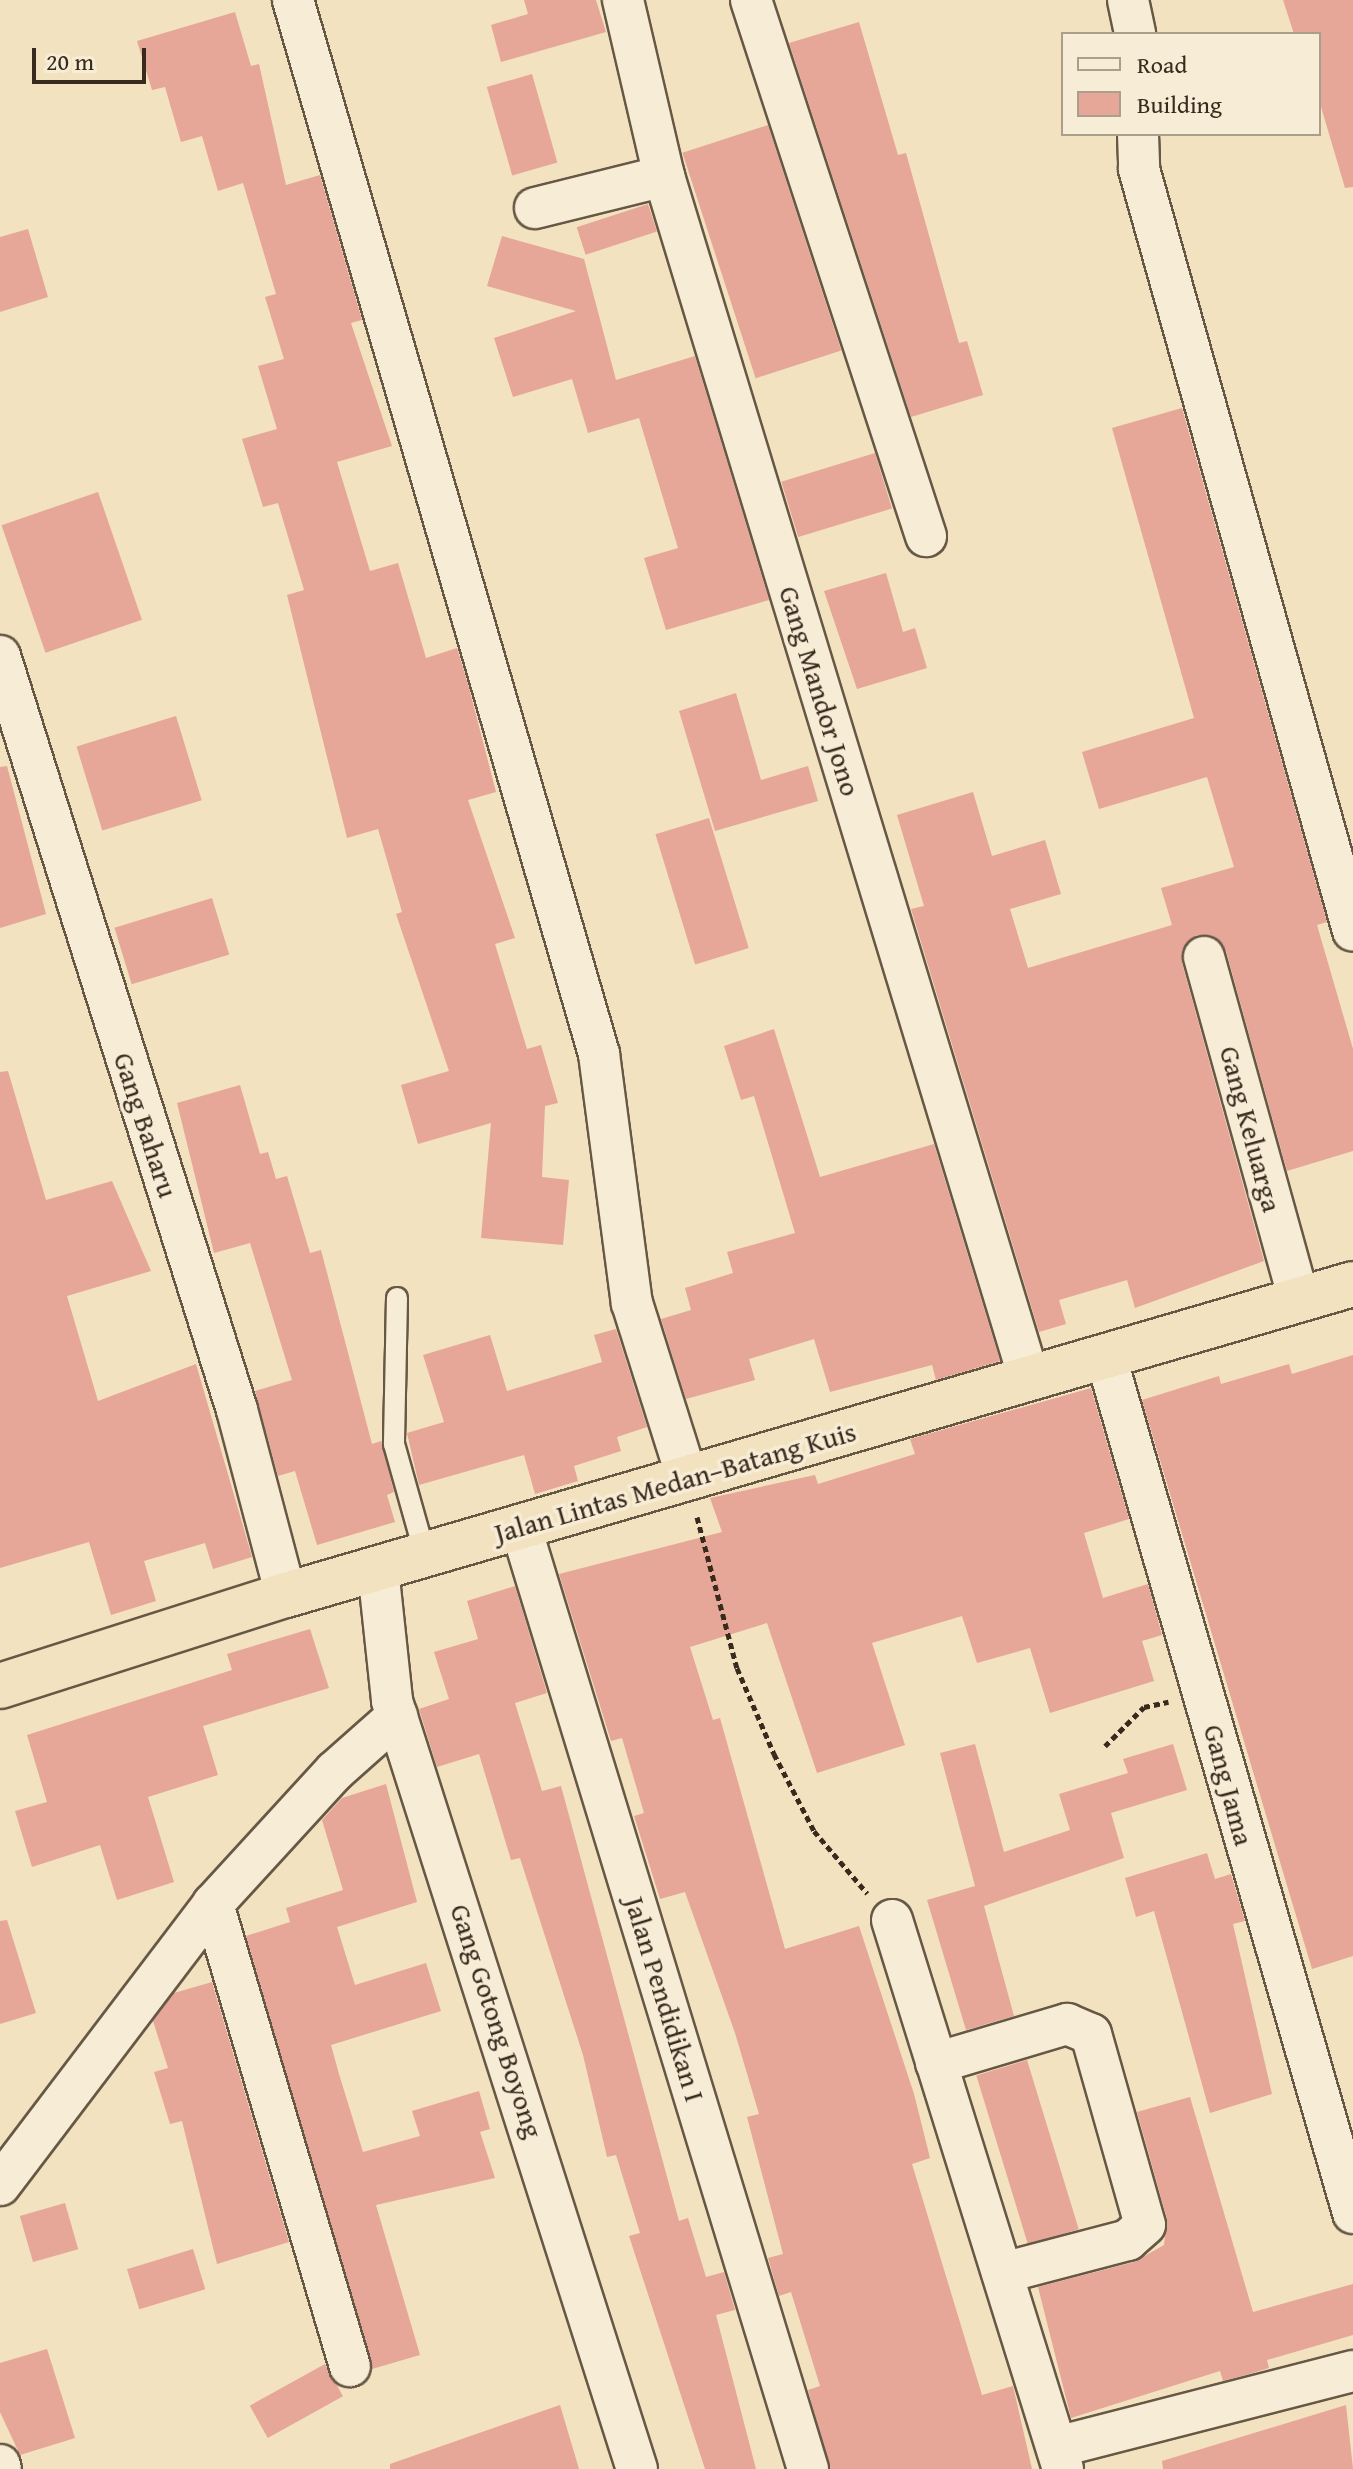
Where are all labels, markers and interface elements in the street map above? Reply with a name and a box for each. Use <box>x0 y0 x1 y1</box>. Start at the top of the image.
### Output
scale bar <box>36 32 150 82</box>
legend <box>1061 32 1321 136</box>
text: 20 m <box>46 44 94 79</box>
text: Road <box>1137 47 1187 82</box>
text: Building <box>1137 87 1222 122</box>
street label: Gang Mandor Jono <box>772 582 868 800</box>
street label: Gang Keluarga <box>1213 1042 1289 1216</box>
street label: Gang Baharu <box>107 1048 185 1202</box>
street label: Jalan Lintas Medan–Batang Kuis <box>490 1414 860 1550</box>
street label: Gang Jama <box>1197 1721 1261 1849</box>
street label: Jalan Pendidikan I <box>618 1892 712 2106</box>
street label: Gang Gotong Boyong <box>443 1900 551 2142</box>

